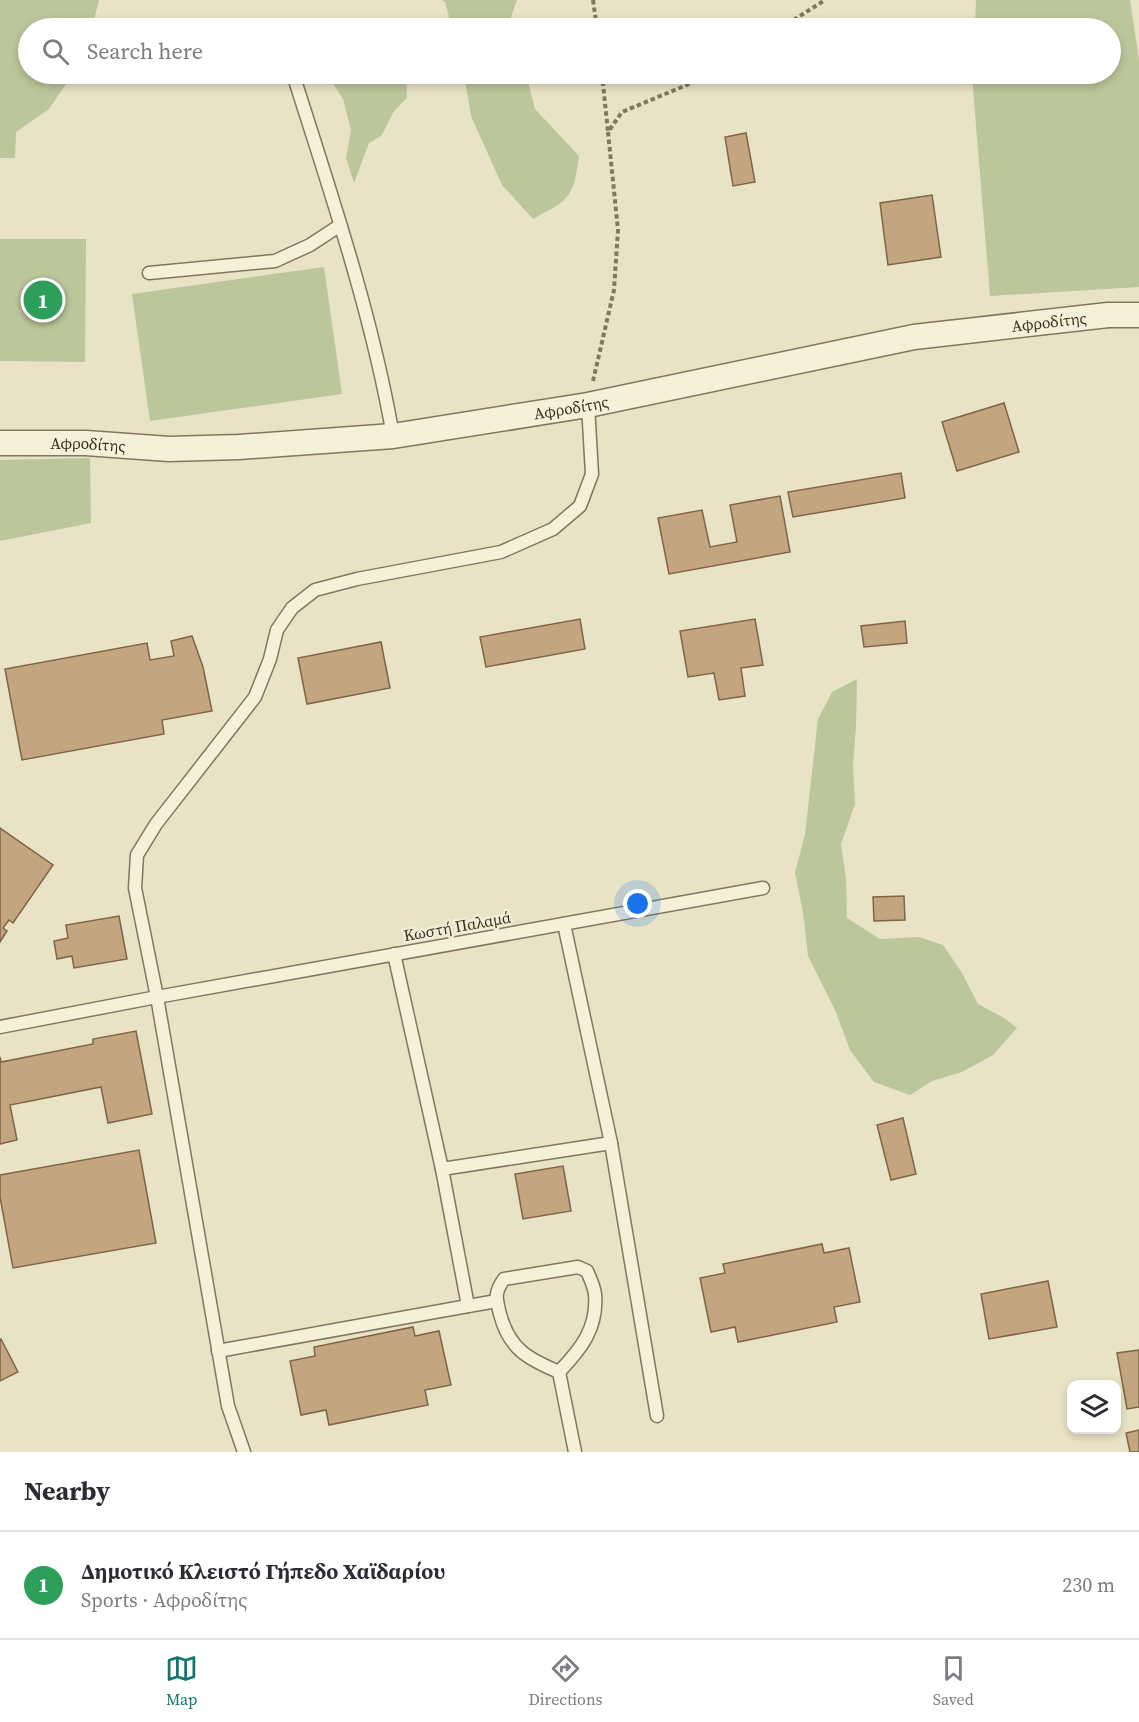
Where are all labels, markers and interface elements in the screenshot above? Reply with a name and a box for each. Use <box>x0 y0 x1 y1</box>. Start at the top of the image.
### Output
search box <box>18 18 1121 84</box>
icon: search <box>39 35 72 68</box>
text: Search here <box>87 36 203 66</box>
pin: 1 <box>24 278 63 322</box>
street label: Αφροδίτης <box>1010 306 1088 337</box>
street label: Αφροδίτης <box>532 390 611 424</box>
street label: Αφροδίτης <box>50 432 126 457</box>
your location <box>623 889 652 918</box>
street label: Κωστή Παλαμά <box>402 906 512 946</box>
map controls <box>1067 1380 1121 1434</box>
button: layers <box>1067 1380 1121 1434</box>
text: Nearby <box>24 1473 110 1509</box>
text: Δημοτικό Κλειστό Γήπεδο Χαϊδαρίου <box>81 1556 445 1586</box>
text: 1 <box>38 1571 49 1599</box>
text: 230 m <box>1062 1571 1115 1599</box>
text: Sports · Αφροδίτης <box>81 1586 247 1614</box>
tab: Map <box>165 1652 198 1710</box>
tab: Directions <box>528 1652 603 1710</box>
tab: Saved <box>933 1652 974 1710</box>

